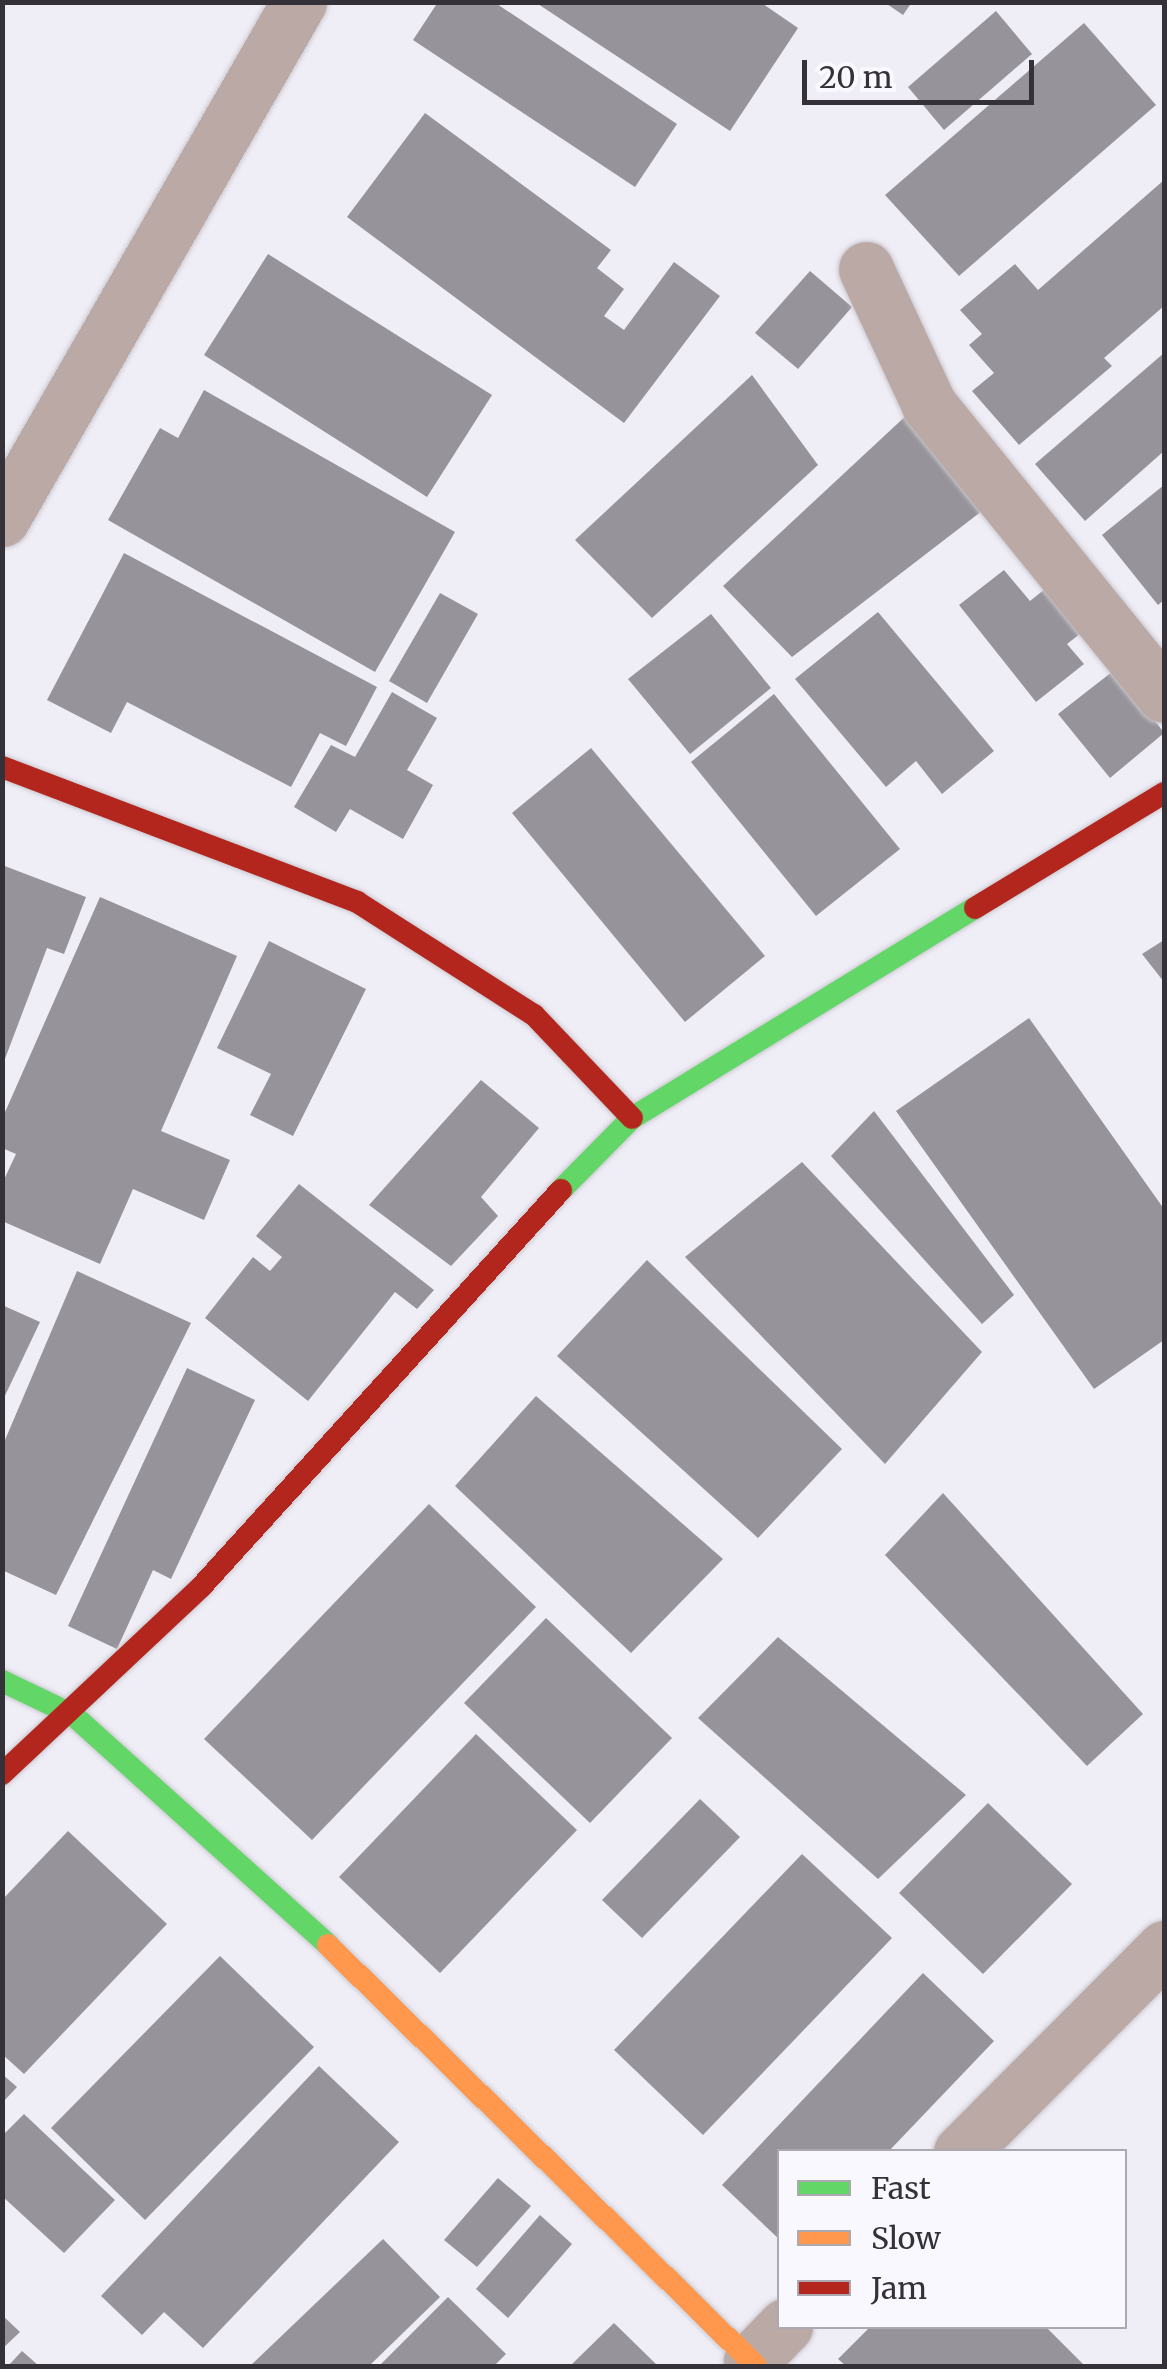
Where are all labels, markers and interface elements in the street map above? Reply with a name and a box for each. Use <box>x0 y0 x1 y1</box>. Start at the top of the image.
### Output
scale bar <box>807 40 1040 102</box>
text: 20 m <box>819 58 892 96</box>
legend <box>777 2149 1127 2329</box>
text: Fast <box>871 2169 931 2207</box>
text: Slow <box>871 2219 941 2257</box>
text: Jam <box>871 2269 927 2307</box>

